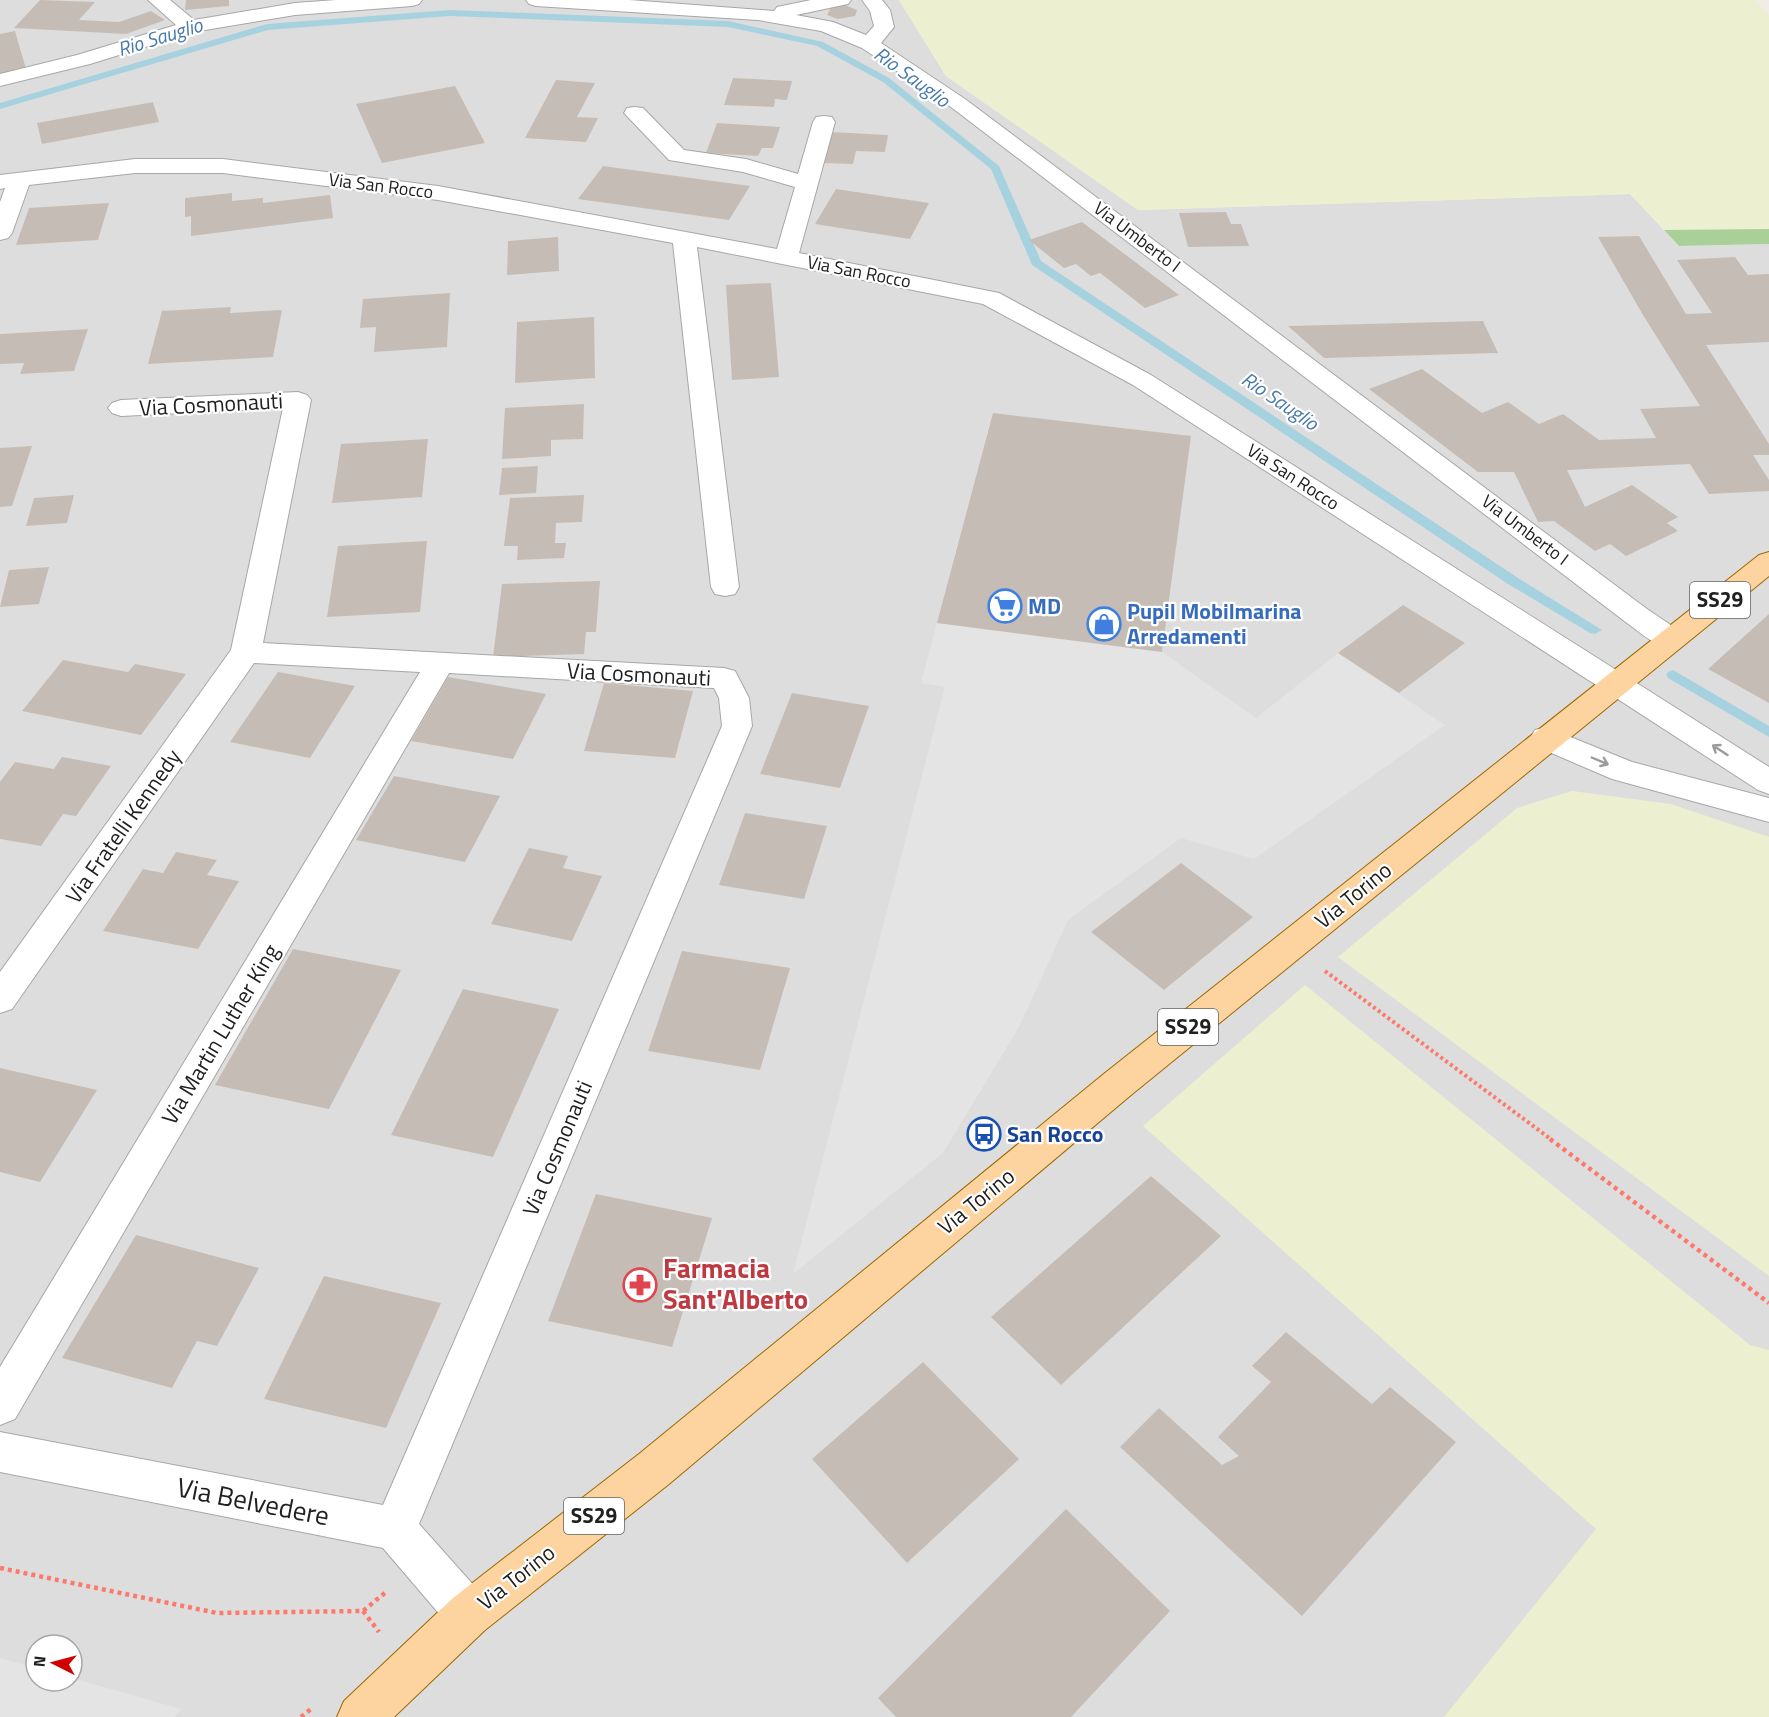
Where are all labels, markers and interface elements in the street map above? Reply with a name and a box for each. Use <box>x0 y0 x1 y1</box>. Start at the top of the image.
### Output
water label: Rio Sauglio <box>114 9 207 64</box>
water label: Rio Sauglio <box>868 38 958 115</box>
street label: Via San Rocco <box>327 166 435 205</box>
street label: Via Umberto I <box>1088 195 1187 278</box>
street label: Via San Rocco <box>805 248 913 295</box>
water label: Rio Sauglio <box>1235 363 1326 438</box>
street label: Via Cosmonauti <box>138 383 284 425</box>
street label: Via San Rocco <box>1242 437 1345 517</box>
street label: Via Umberto I <box>1476 488 1575 571</box>
road number: SS29 <box>1690 582 1750 618</box>
supermarket icon: MD <box>987 588 1023 624</box>
place label: MD <box>1028 589 1061 623</box>
place label: Pupil Mobilmarina Arredamenti <box>1127 594 1302 653</box>
shop icon: Pupil Mobilmarina Arredamenti <box>1086 606 1122 642</box>
street label: Via Cosmonauti <box>566 653 712 695</box>
street label: Via Fratelli Kennedy <box>57 741 189 910</box>
one-way arrow <box>1712 743 1729 755</box>
one-way arrow <box>1590 756 1609 767</box>
street label: Via Torino <box>1307 853 1399 937</box>
street label: Via Martin Luther King <box>153 937 287 1131</box>
road number: SS29 <box>1158 1009 1218 1045</box>
street label: Via Cosmonauti <box>513 1075 601 1221</box>
bus stop icon: San Rocco <box>966 1116 1002 1152</box>
place label: San Rocco <box>1007 1117 1104 1151</box>
street label: Via Torino <box>930 1159 1022 1243</box>
place label: Farmacia Sant'Alberto <box>663 1247 808 1319</box>
pharmacy icon: Farmacia Sant'Alberto <box>622 1267 658 1303</box>
street label: Via Belvedere <box>173 1466 333 1535</box>
road number: SS29 <box>564 1498 624 1534</box>
street label: Via Torino <box>470 1536 562 1618</box>
north arrow <box>24 1633 84 1693</box>
text: N <box>27 1655 52 1668</box>

